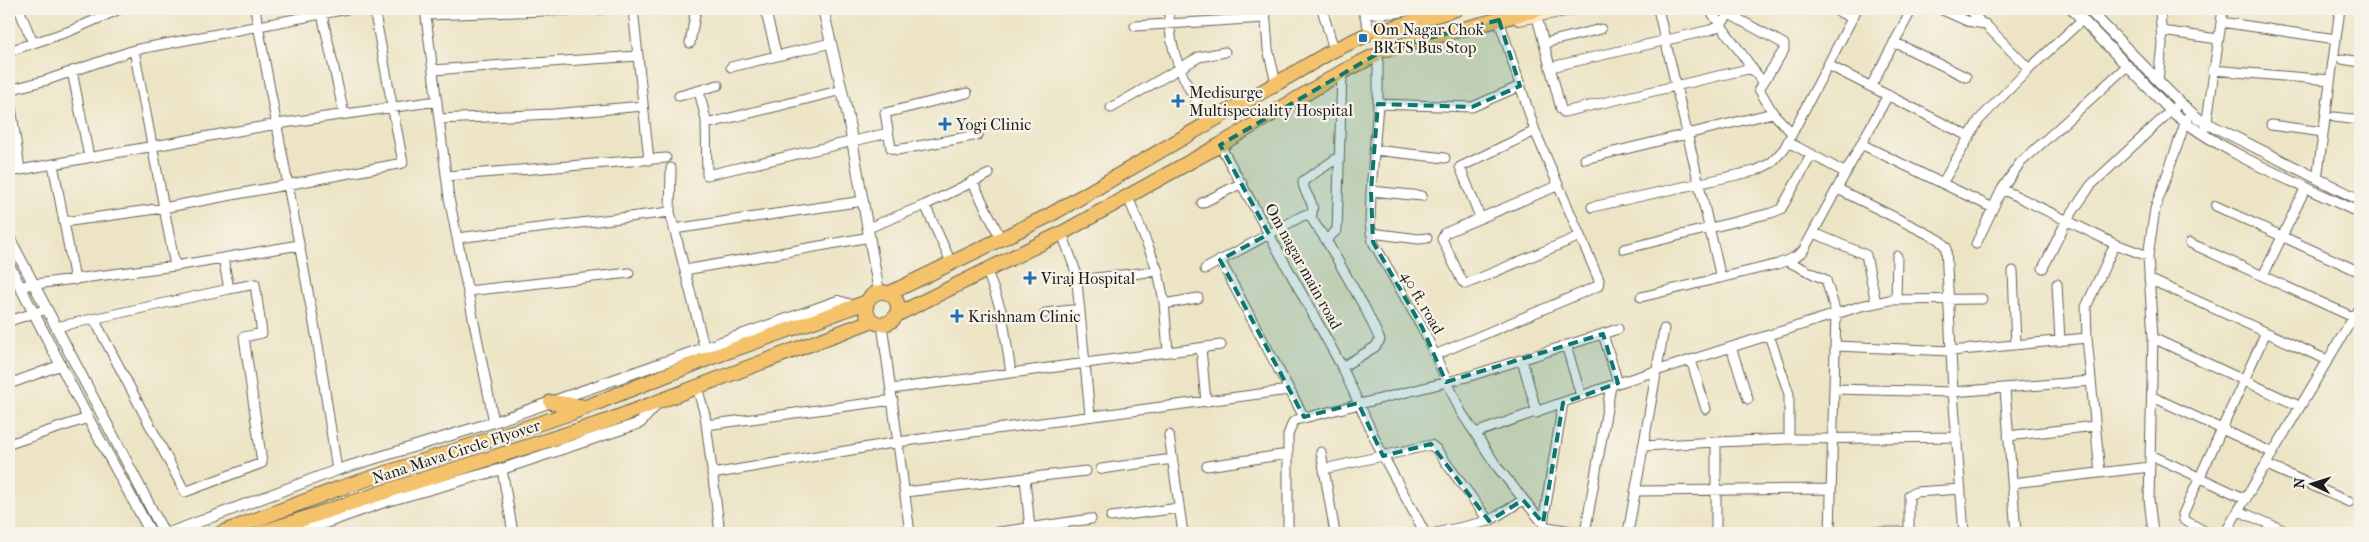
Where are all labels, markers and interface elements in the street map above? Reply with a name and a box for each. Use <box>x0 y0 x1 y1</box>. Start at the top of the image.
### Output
place label: Om Nagar Chok BRTS Bus Stop <box>1373 20 1484 57</box>
marker: Om Nagar Chok BRTS Bus Stop <box>1357 32 1369 44</box>
place label: Medisurge Multispeciality Hospital <box>1189 83 1353 120</box>
marker: Medisurge Multispeciality Hospital <box>1171 94 1185 108</box>
place label: Yogi Clinic <box>955 115 1031 134</box>
marker: Yogi Clinic <box>938 117 952 131</box>
street label: Om nagar main road <box>1261 200 1346 333</box>
street label: 40 ft. road <box>1397 267 1448 338</box>
place label: Viraj Hospital <box>1040 269 1136 288</box>
marker: Viraj Hospital <box>1023 271 1037 285</box>
place label: Krishnam Clinic <box>968 307 1080 326</box>
marker: Krishnam Clinic <box>950 309 964 323</box>
street label: Nana Mava Circle Flyover <box>370 415 543 488</box>
north arrow <box>2286 460 2336 510</box>
text: N <box>2291 477 2308 489</box>

